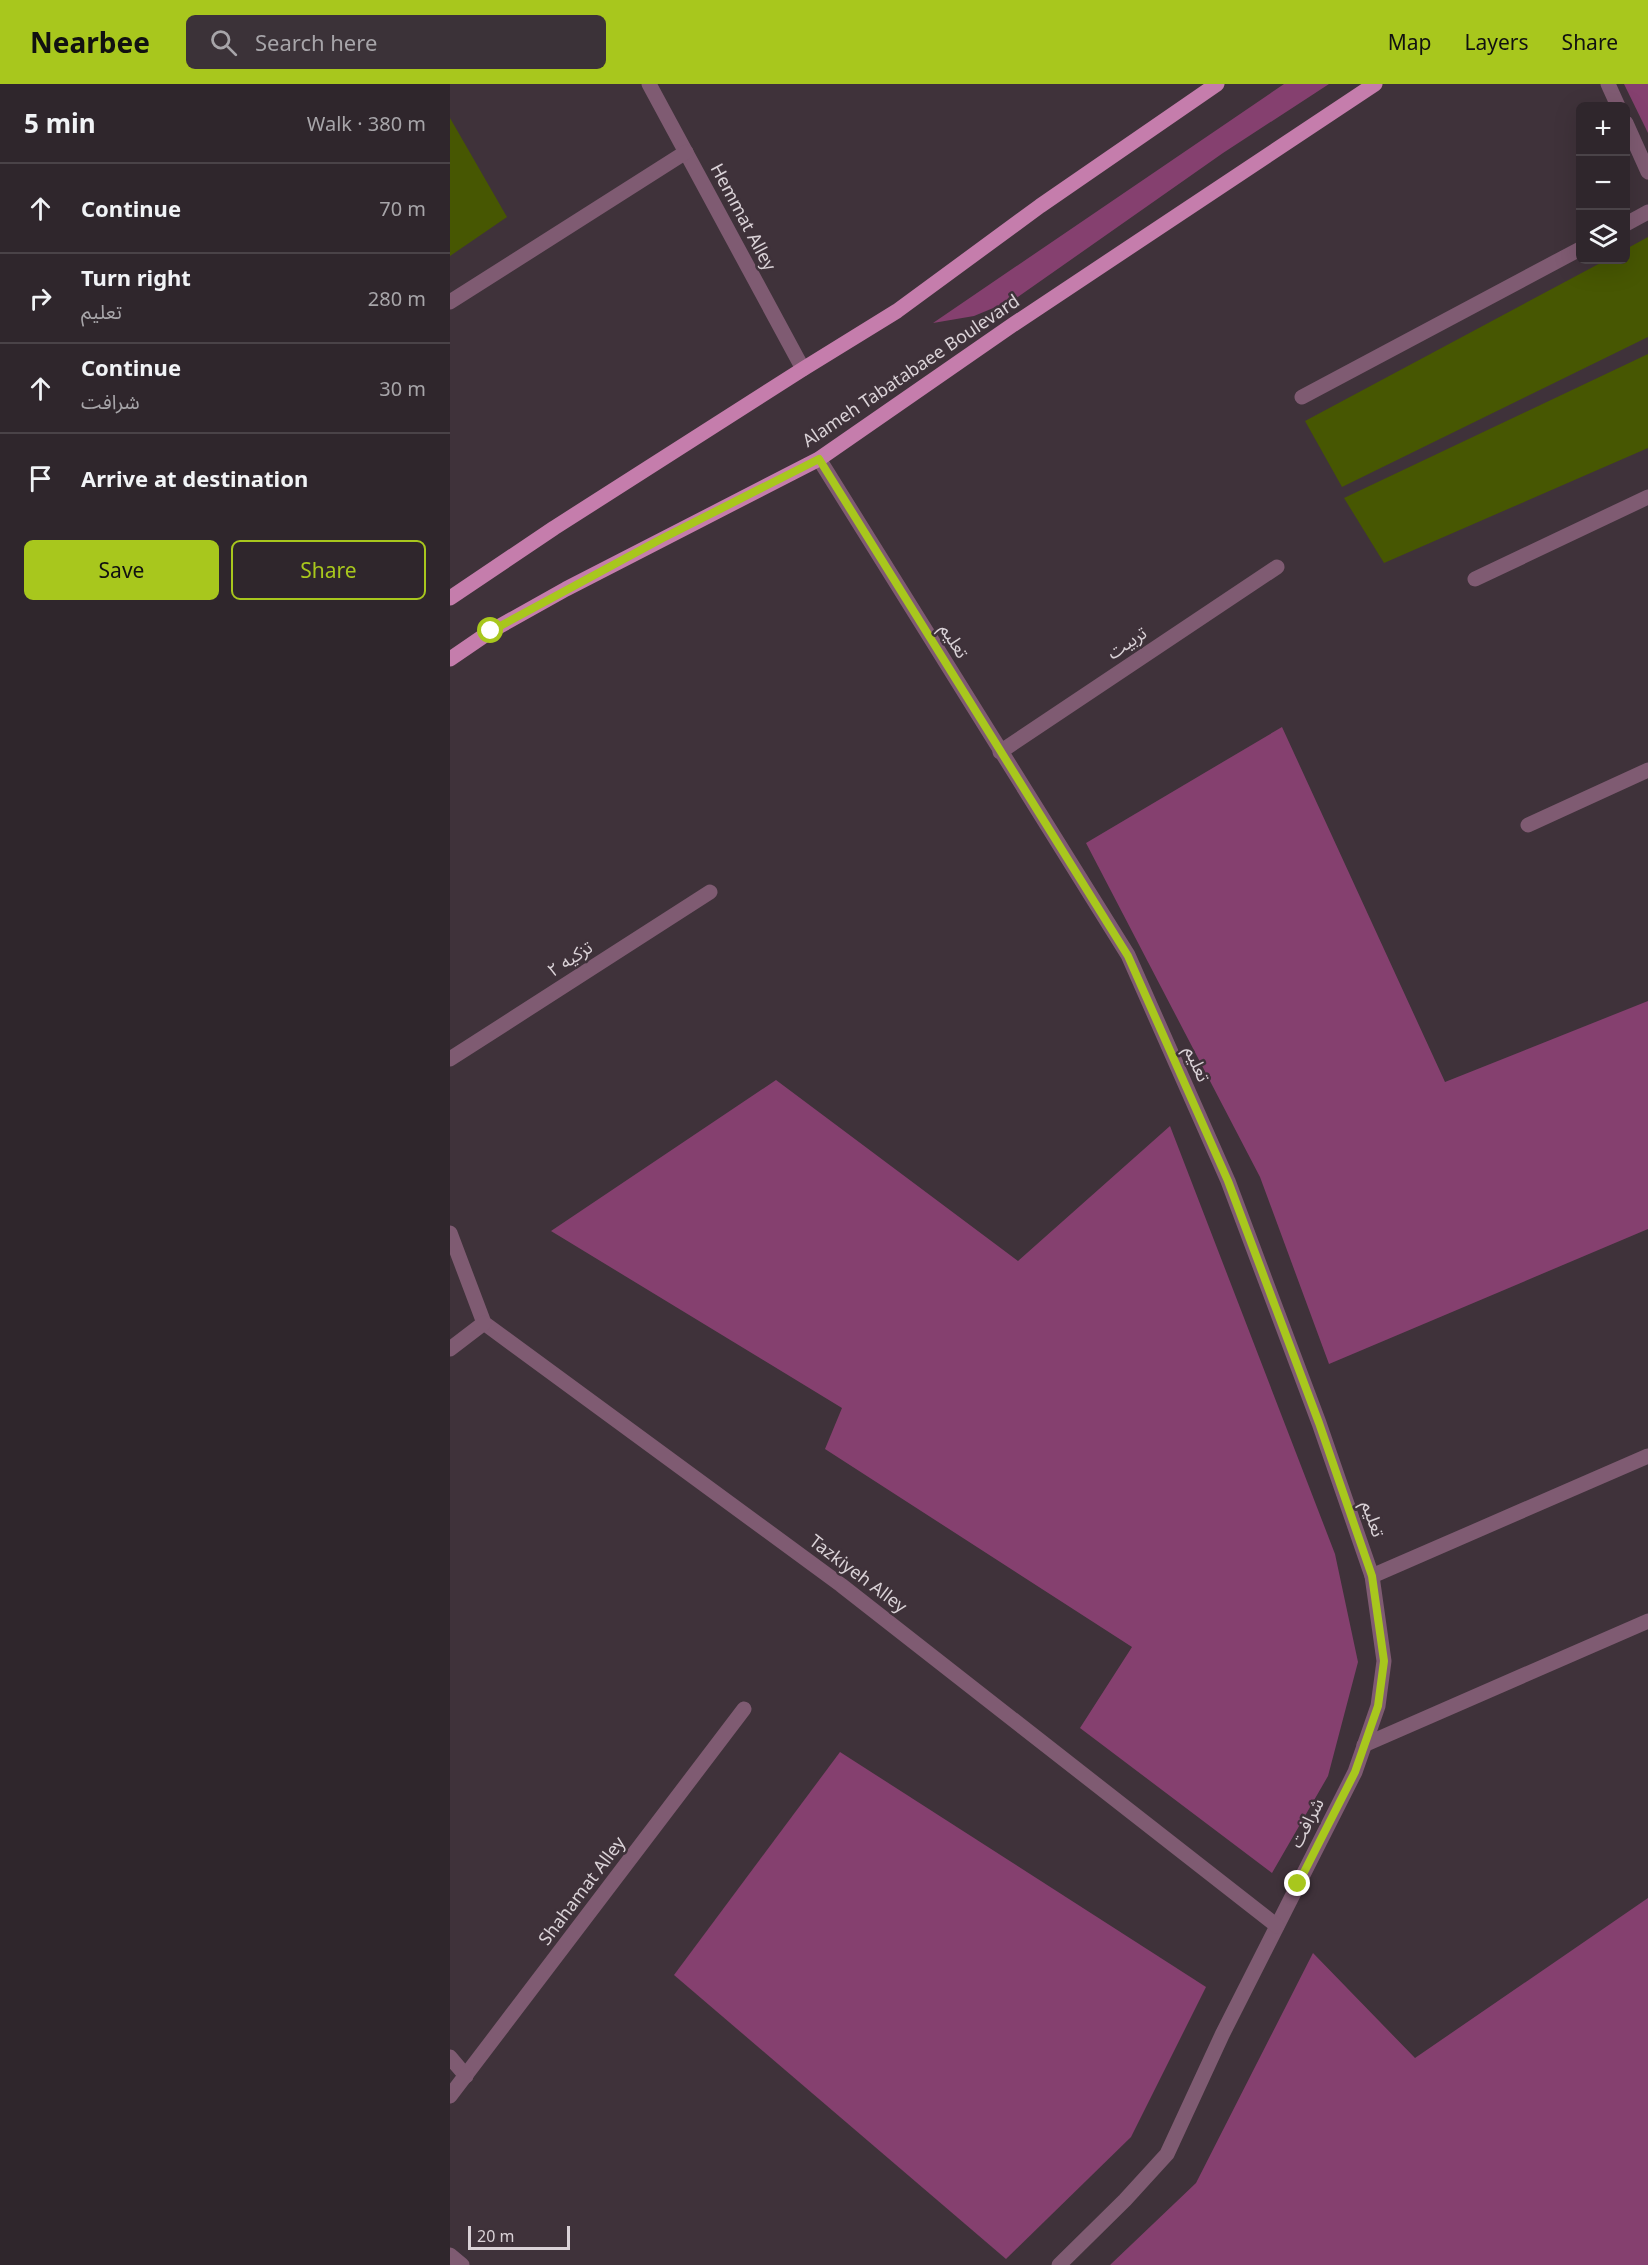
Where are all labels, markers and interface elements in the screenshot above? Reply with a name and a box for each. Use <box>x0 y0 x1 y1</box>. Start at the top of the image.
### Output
search box <box>186 15 606 69</box>
text: Nearbee <box>30 23 150 61</box>
icon: search <box>207 26 240 59</box>
text: Search here <box>255 27 377 57</box>
text: Map <box>1388 28 1432 56</box>
text: Layers <box>1465 28 1529 56</box>
text: Share <box>1562 28 1618 56</box>
map controls <box>1576 102 1630 264</box>
button: + <box>1576 102 1630 156</box>
text: 5 min <box>24 105 96 141</box>
text: Walk · 380 m <box>307 110 426 137</box>
button: − <box>1576 156 1630 210</box>
street label: Hemmat Alley <box>706 159 783 275</box>
icon: ahead <box>24 192 57 225</box>
text: Continue <box>81 193 181 223</box>
text: 70 m <box>379 195 426 222</box>
button: layers <box>1576 210 1630 264</box>
text: Turn right <box>81 262 191 292</box>
icon: right <box>24 282 57 315</box>
text: 280 m <box>368 285 426 312</box>
street label: Alameh Tabatabaee Boulevard <box>797 288 1024 452</box>
text: تعلیم <box>81 298 122 325</box>
text: Continue <box>81 352 181 382</box>
icon: ahead <box>24 372 57 405</box>
text: 30 m <box>379 375 426 402</box>
text: شرافت <box>81 388 140 415</box>
icon: arrive <box>24 462 57 495</box>
text: Arrive at destination <box>81 463 308 493</box>
button: Save <box>24 540 219 600</box>
button: Share <box>231 540 426 600</box>
route start <box>477 617 503 643</box>
street label: تعلیم <box>933 618 975 664</box>
street label: تربیت <box>1102 620 1151 664</box>
street label: تزکیه ۲ <box>542 935 597 982</box>
street label: تعلیم <box>1178 1042 1216 1086</box>
street label: تعلیم <box>1355 1497 1391 1541</box>
street label: Tazkiyeh Alley <box>805 1529 913 1618</box>
street label: شرافت <box>1283 1794 1329 1852</box>
street label: Shahamat Alley <box>532 1831 630 1950</box>
route end <box>1284 1870 1310 1896</box>
scale bar <box>468 2223 570 2250</box>
text: 20 m <box>477 2225 514 2247</box>

